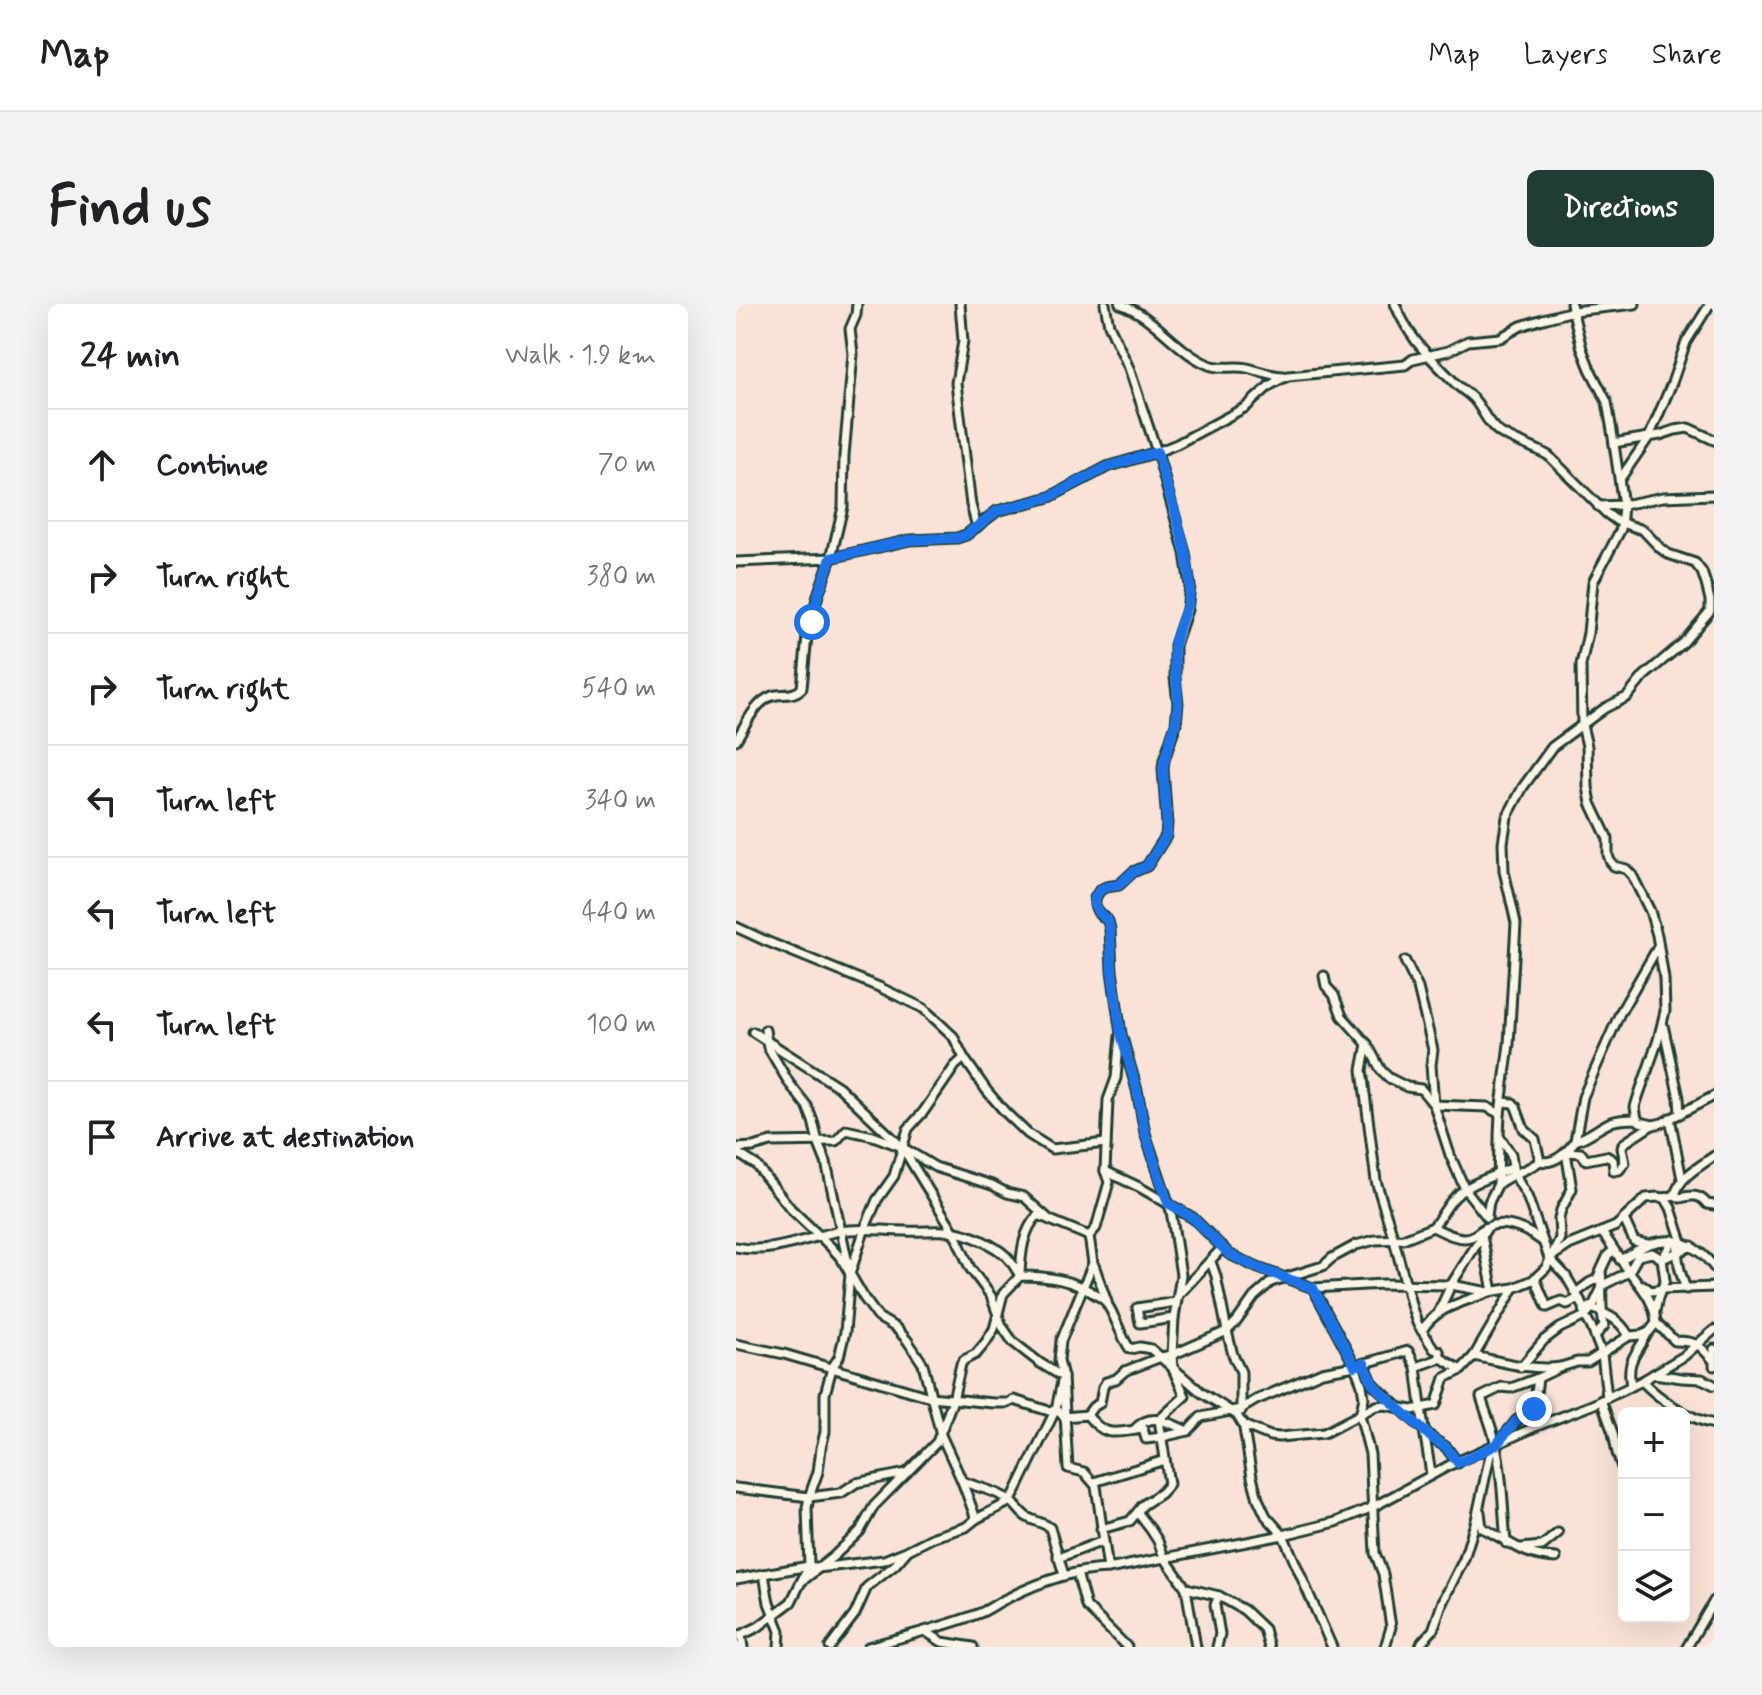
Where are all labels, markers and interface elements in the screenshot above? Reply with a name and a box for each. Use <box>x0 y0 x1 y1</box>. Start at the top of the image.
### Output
text: Map <box>40 31 110 80</box>
text: Map <box>1429 37 1480 74</box>
text: Layers <box>1524 37 1608 74</box>
text: Share <box>1652 37 1722 74</box>
button: Directions <box>1527 170 1714 247</box>
text: Find us <box>48 172 211 245</box>
text: 24 min <box>80 334 180 379</box>
text: Walk · 1.9 km <box>505 339 656 373</box>
icon: ahead <box>80 443 124 487</box>
text: Continue <box>156 446 268 485</box>
text: 70 m <box>598 448 656 482</box>
icon: right <box>80 555 124 599</box>
text: Turn right <box>156 558 289 597</box>
text: 380 m <box>587 560 656 594</box>
route start <box>794 604 830 640</box>
icon: right <box>80 667 124 711</box>
text: Turn right <box>156 670 289 709</box>
text: 540 m <box>581 672 656 706</box>
icon: left <box>80 779 124 823</box>
text: Turn left <box>156 782 276 821</box>
text: 340 m <box>585 784 656 818</box>
icon: left <box>80 891 124 935</box>
text: Turn left <box>156 894 276 933</box>
text: 440 m <box>582 896 656 930</box>
icon: left <box>80 1003 124 1047</box>
text: Turn left <box>156 1006 276 1045</box>
text: 100 m <box>586 1008 656 1042</box>
icon: arrive <box>80 1115 124 1159</box>
text: Arrive at destination <box>156 1118 414 1157</box>
route end <box>1516 1391 1552 1427</box>
map controls <box>1618 1407 1690 1623</box>
button: + <box>1618 1407 1690 1479</box>
button: − <box>1618 1479 1690 1551</box>
button: layers <box>1618 1551 1690 1623</box>

